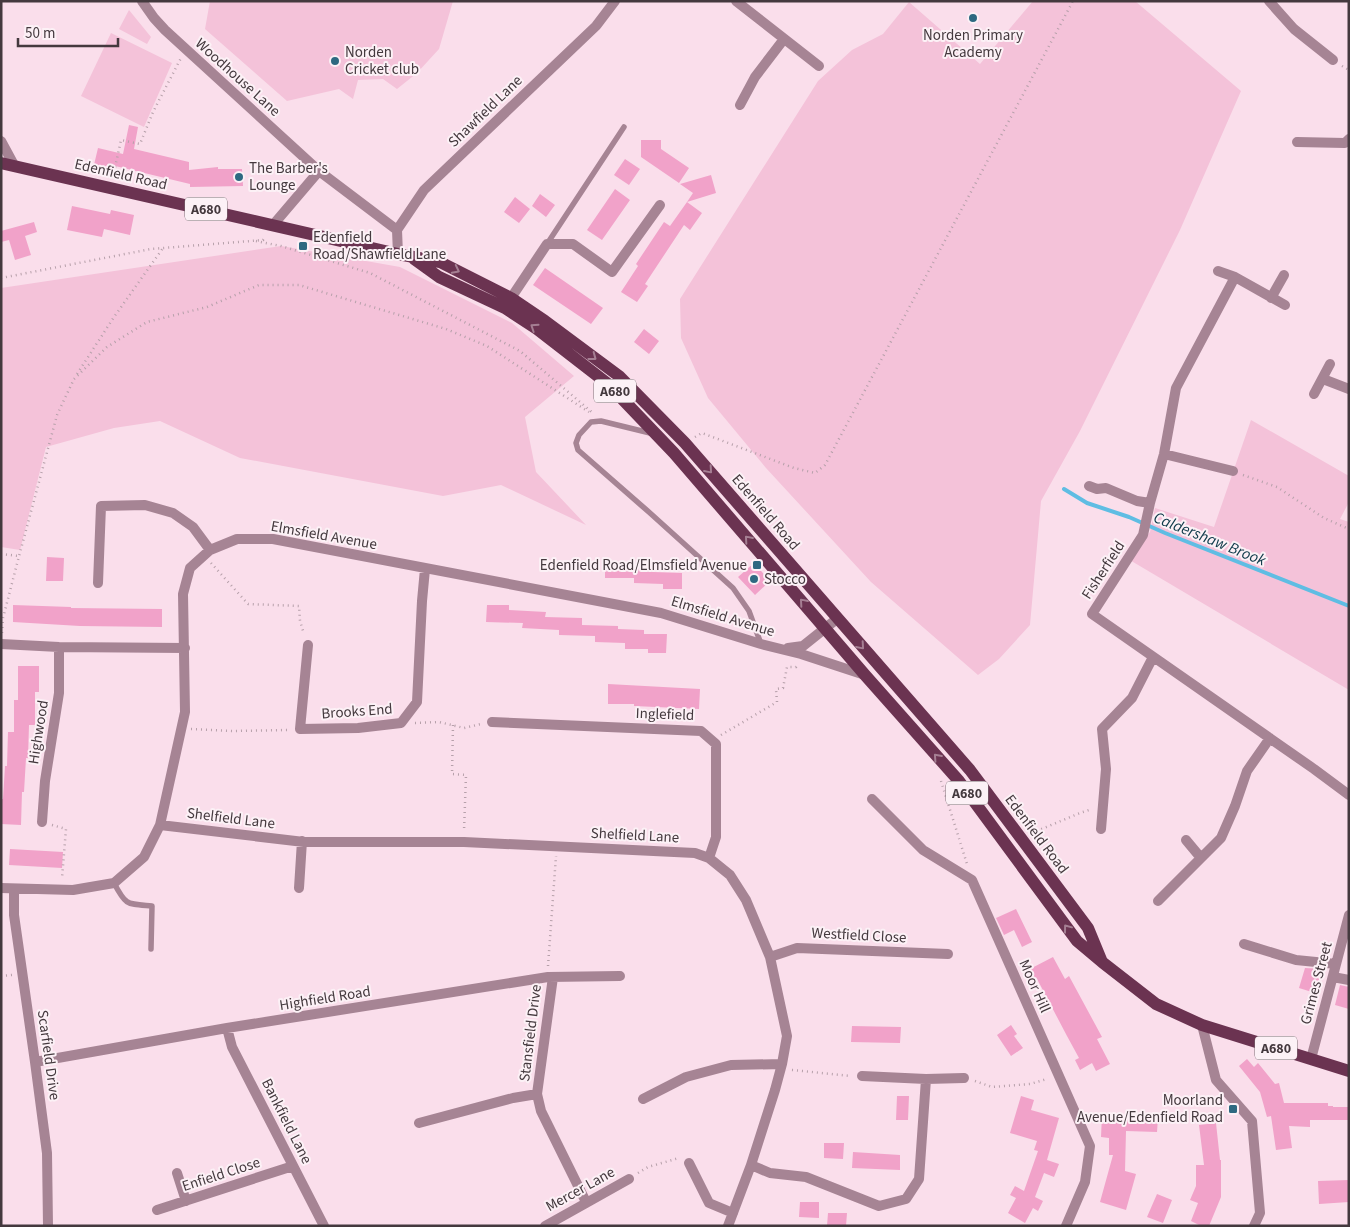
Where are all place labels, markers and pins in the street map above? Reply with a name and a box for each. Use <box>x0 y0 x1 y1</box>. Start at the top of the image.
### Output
marker: Norden Primary Academy <box>967 12 979 24</box>
place label: Norden Primary Academy <box>923 25 1023 63</box>
place label: Norden Cricket club <box>345 42 419 80</box>
marker: Norden Cricket club <box>329 55 341 67</box>
place label: The Barber's Lounge <box>249 158 328 196</box>
marker: The Barber's Lounge <box>233 171 245 183</box>
place label: Edenfield Road/Shawfield Lane <box>313 227 446 265</box>
marker: Edenfield Road/Shawfield Lane <box>297 240 309 252</box>
place label: Edenfield Road/Elmsfield Avenue <box>540 555 747 576</box>
marker: Edenfield Road/Elmsfield Avenue <box>751 559 763 571</box>
place label: Stocco <box>764 569 806 590</box>
marker: Stocco <box>748 573 760 585</box>
place label: Moorland Avenue/Edenfield Road <box>1077 1090 1223 1128</box>
marker: Moorland Avenue/Edenfield Road <box>1227 1103 1239 1115</box>

